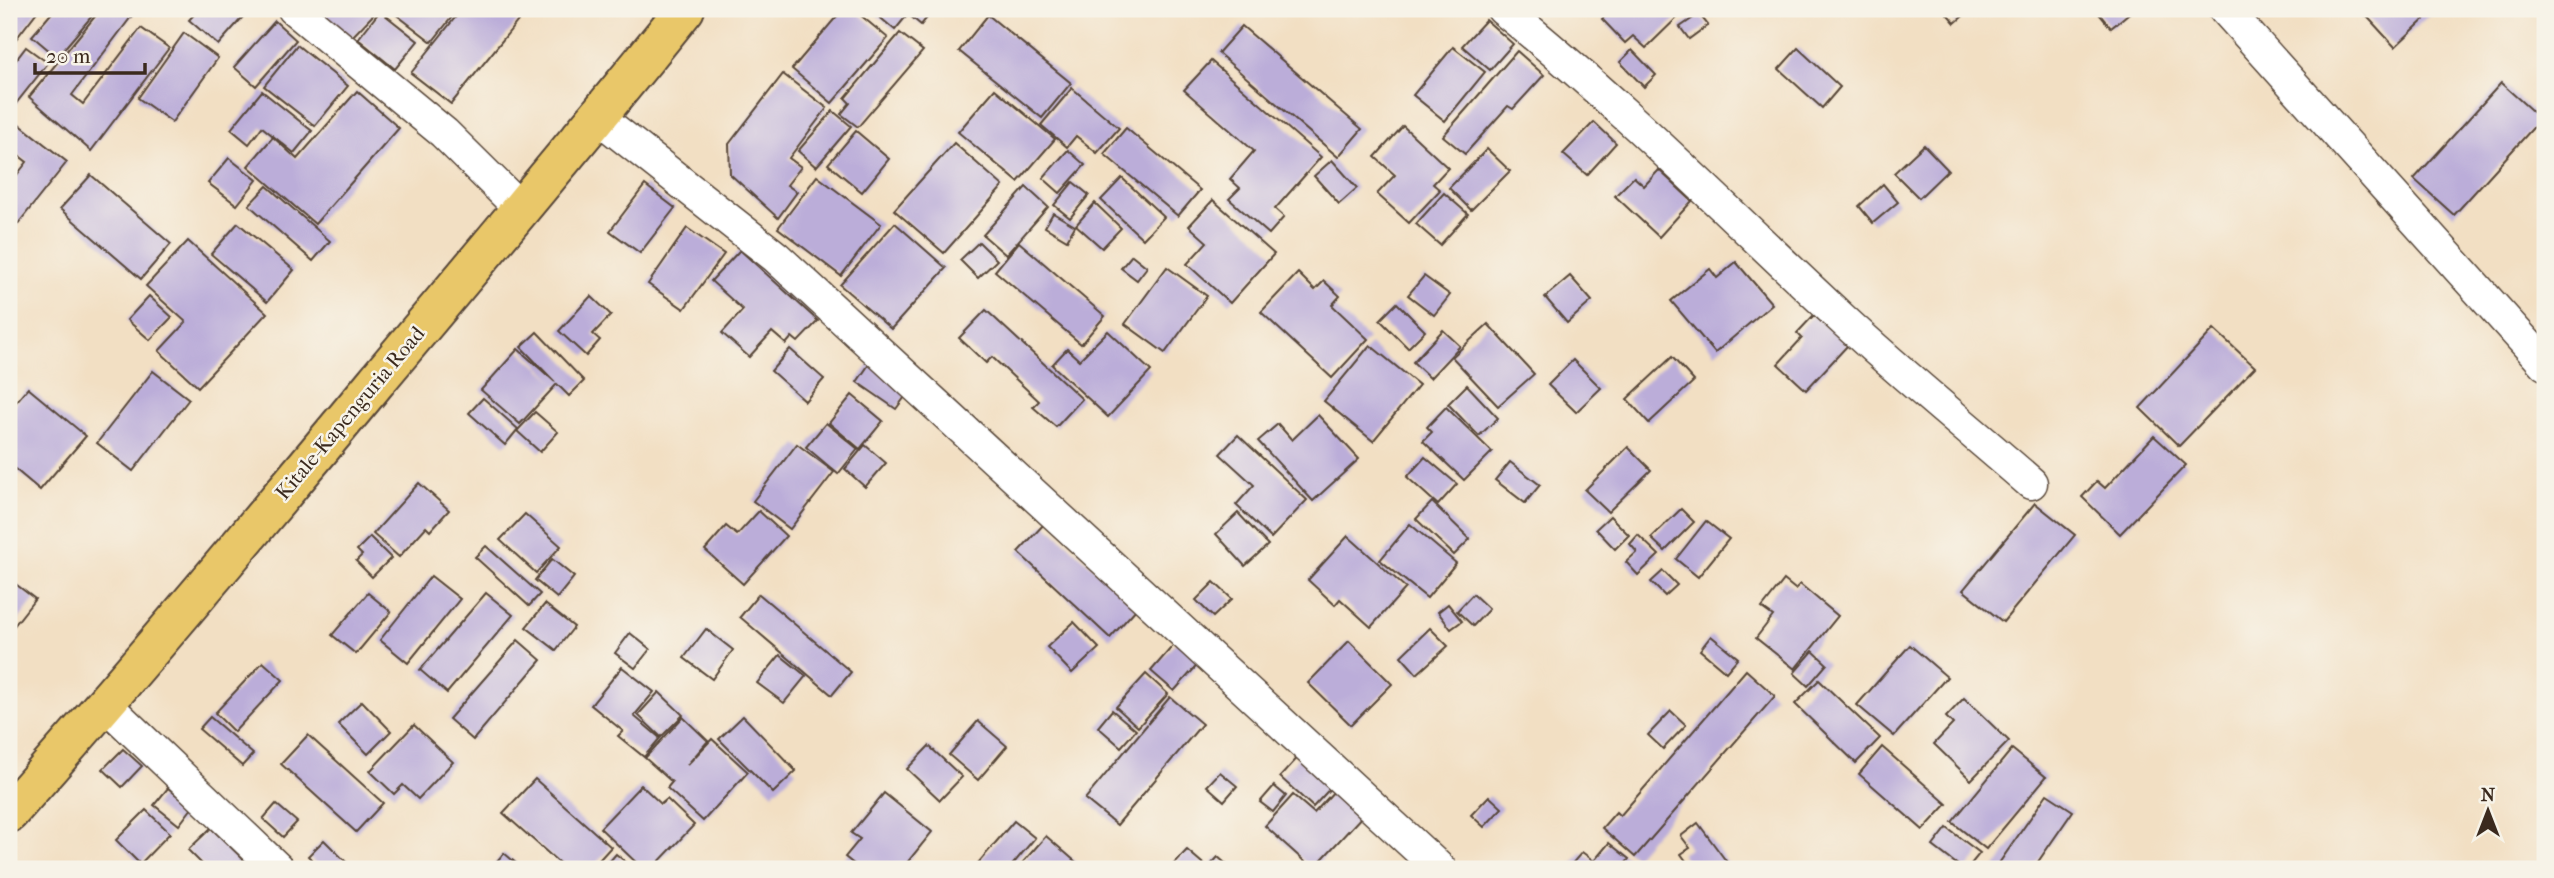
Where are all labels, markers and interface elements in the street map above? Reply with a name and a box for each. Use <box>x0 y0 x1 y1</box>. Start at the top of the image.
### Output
scale bar <box>35 32 145 76</box>
text: 20 m <box>46 44 91 68</box>
street label: Kitale-Kapenguria Road <box>270 321 430 505</box>
north arrow <box>2452 776 2522 846</box>
text: N <box>2481 784 2496 806</box>

